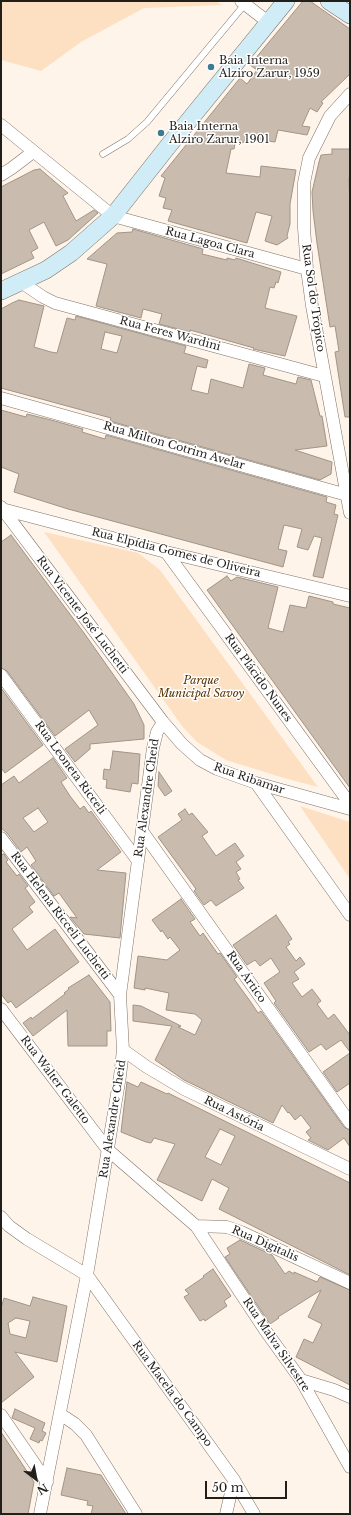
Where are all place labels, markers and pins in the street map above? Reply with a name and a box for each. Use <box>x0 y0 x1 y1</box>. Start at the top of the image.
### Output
place label: Baia Interna Alziro Zarur, 1959 <box>219 54 320 80</box>
marker: Baia Interna Alziro Zarur, 1959 <box>206 62 216 72</box>
place label: Baia Interna Alziro Zarur, 1901 <box>169 120 269 146</box>
marker: Baia Interna Alziro Zarur, 1901 <box>156 128 166 138</box>

